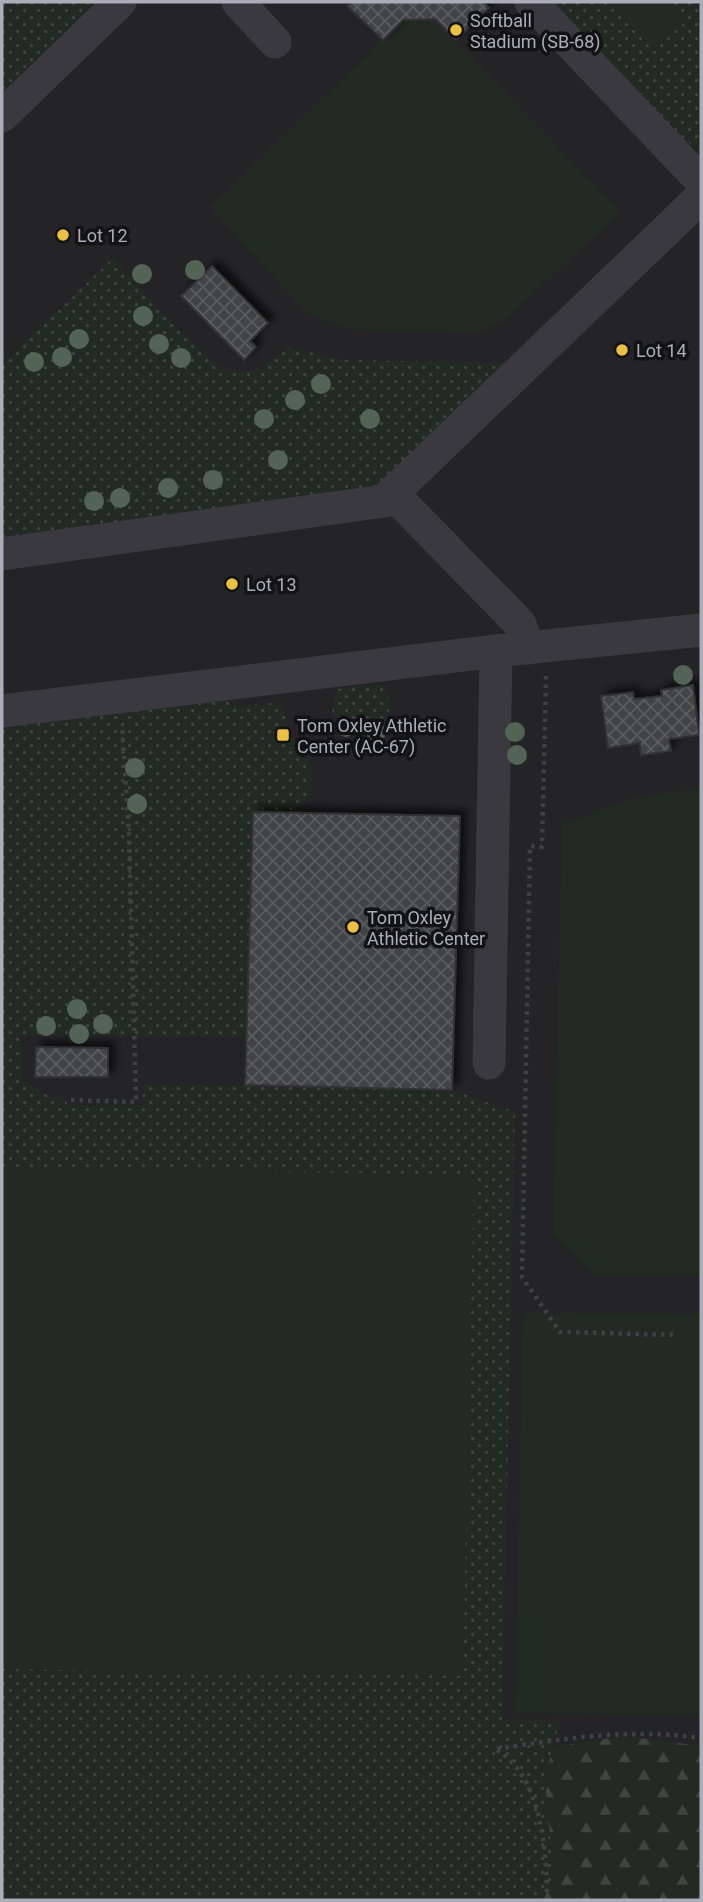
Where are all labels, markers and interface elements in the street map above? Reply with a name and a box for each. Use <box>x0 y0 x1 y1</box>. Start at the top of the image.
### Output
place label: Softball Stadium (SB-68) <box>470 10 601 53</box>
marker: Softball Stadium (SB-68) <box>448 22 464 38</box>
place label: Lot 12 <box>77 225 128 246</box>
marker: Lot 12 <box>55 227 71 243</box>
place label: Lot 14 <box>636 340 687 361</box>
marker: Lot 14 <box>614 342 630 358</box>
place label: Lot 13 <box>246 574 297 595</box>
marker: Lot 13 <box>224 576 240 592</box>
place label: Tom Oxley Athletic Center (AC-67) <box>297 715 447 758</box>
marker: Tom Oxley Athletic Center (AC-67) <box>275 727 291 743</box>
place label: Tom Oxley Athletic Center <box>367 907 485 949</box>
marker: Tom Oxley Athletic Center <box>345 919 361 935</box>

